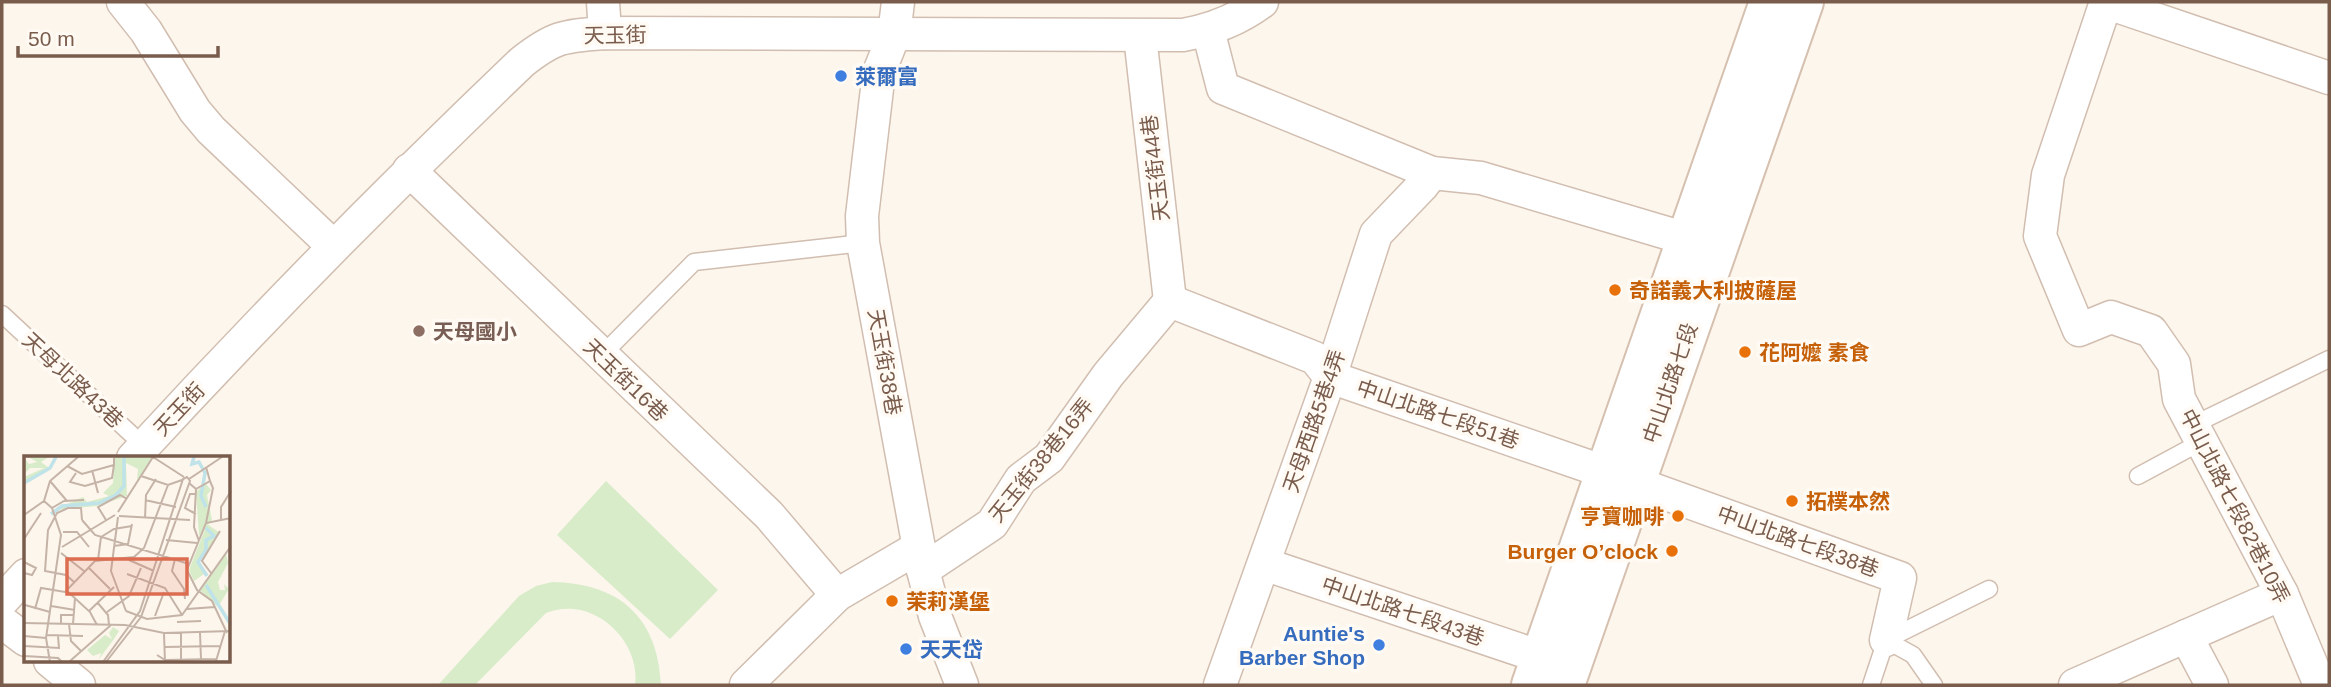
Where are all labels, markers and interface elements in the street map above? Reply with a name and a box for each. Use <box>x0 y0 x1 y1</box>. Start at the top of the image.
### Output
scale bar <box>18 14 217 58</box>
street label: 天玉街 <box>583 23 647 47</box>
text: 50 m <box>28 27 75 50</box>
place label: 萊爾富 <box>855 65 918 88</box>
marker: 萊爾富 <box>833 68 849 84</box>
street label: 天玉街44巷 <box>1137 113 1173 223</box>
place label: 奇諾義大利披薩屋 <box>1629 279 1797 302</box>
marker: 奇諾義大利披薩屋 <box>1607 282 1623 298</box>
street label: 天玉街38巷 <box>864 307 906 417</box>
place label: 天母國小 <box>433 320 517 343</box>
street label: 中山北路七段 <box>1639 320 1701 446</box>
marker: 天母國小 <box>411 323 427 339</box>
street label: 天母北路43巷 <box>18 328 128 432</box>
street label: 天玉街16巷 <box>579 334 673 426</box>
place label: 花阿嬤 素食 <box>1759 341 1870 364</box>
marker: 花阿嬤 素食 <box>1737 344 1753 360</box>
street label: 天母西路5巷4弄 <box>1279 347 1349 495</box>
street label: 中山北路七段51巷 <box>1354 375 1522 453</box>
street label: 天玉街 <box>149 378 209 440</box>
street label: 天玉街38巷16弄 <box>984 394 1098 526</box>
street label: 中山北路七段82巷10弄 <box>2176 405 2294 607</box>
inset map <box>24 456 231 662</box>
place label: 拓樸本然 <box>1806 490 1890 513</box>
marker: 拓樸本然 <box>1784 493 1800 509</box>
street label: 中山北路七段38巷 <box>1714 501 1882 581</box>
place label: 亨寶咖啡 <box>1580 505 1664 528</box>
marker: 亨寶咖啡 <box>1670 508 1686 524</box>
place label: Burger O’clock <box>1507 540 1658 563</box>
marker: Burger O’clock <box>1664 543 1680 559</box>
street label: 中山北路七段43巷 <box>1319 572 1487 650</box>
place label: 茉莉漢堡 <box>906 590 990 613</box>
marker: 茉莉漢堡 <box>884 593 900 609</box>
place label: Auntie's Barber Shop <box>1239 622 1365 669</box>
marker: Auntie's Barber Shop <box>1371 637 1387 653</box>
place label: 天天岱 <box>920 638 983 661</box>
marker: 天天岱 <box>898 641 914 657</box>

